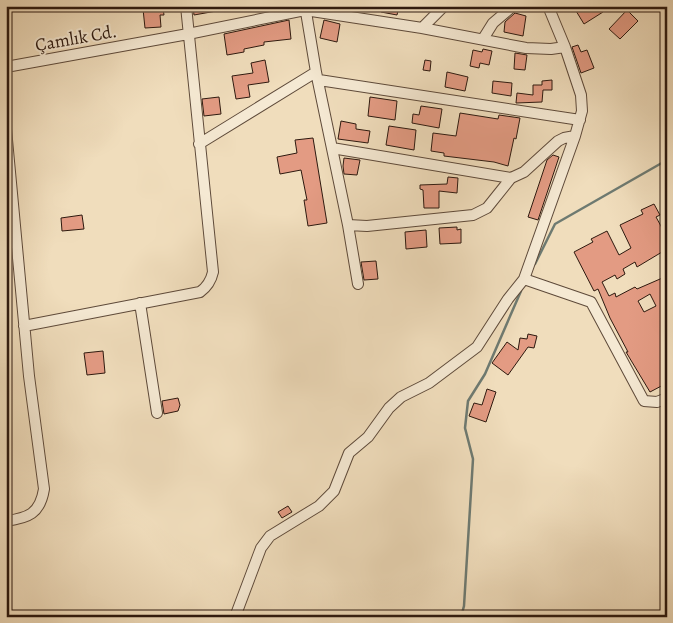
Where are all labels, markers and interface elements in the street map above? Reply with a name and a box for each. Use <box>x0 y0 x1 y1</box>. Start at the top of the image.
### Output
street label: Çamlık Cd. <box>33 19 119 57</box>

